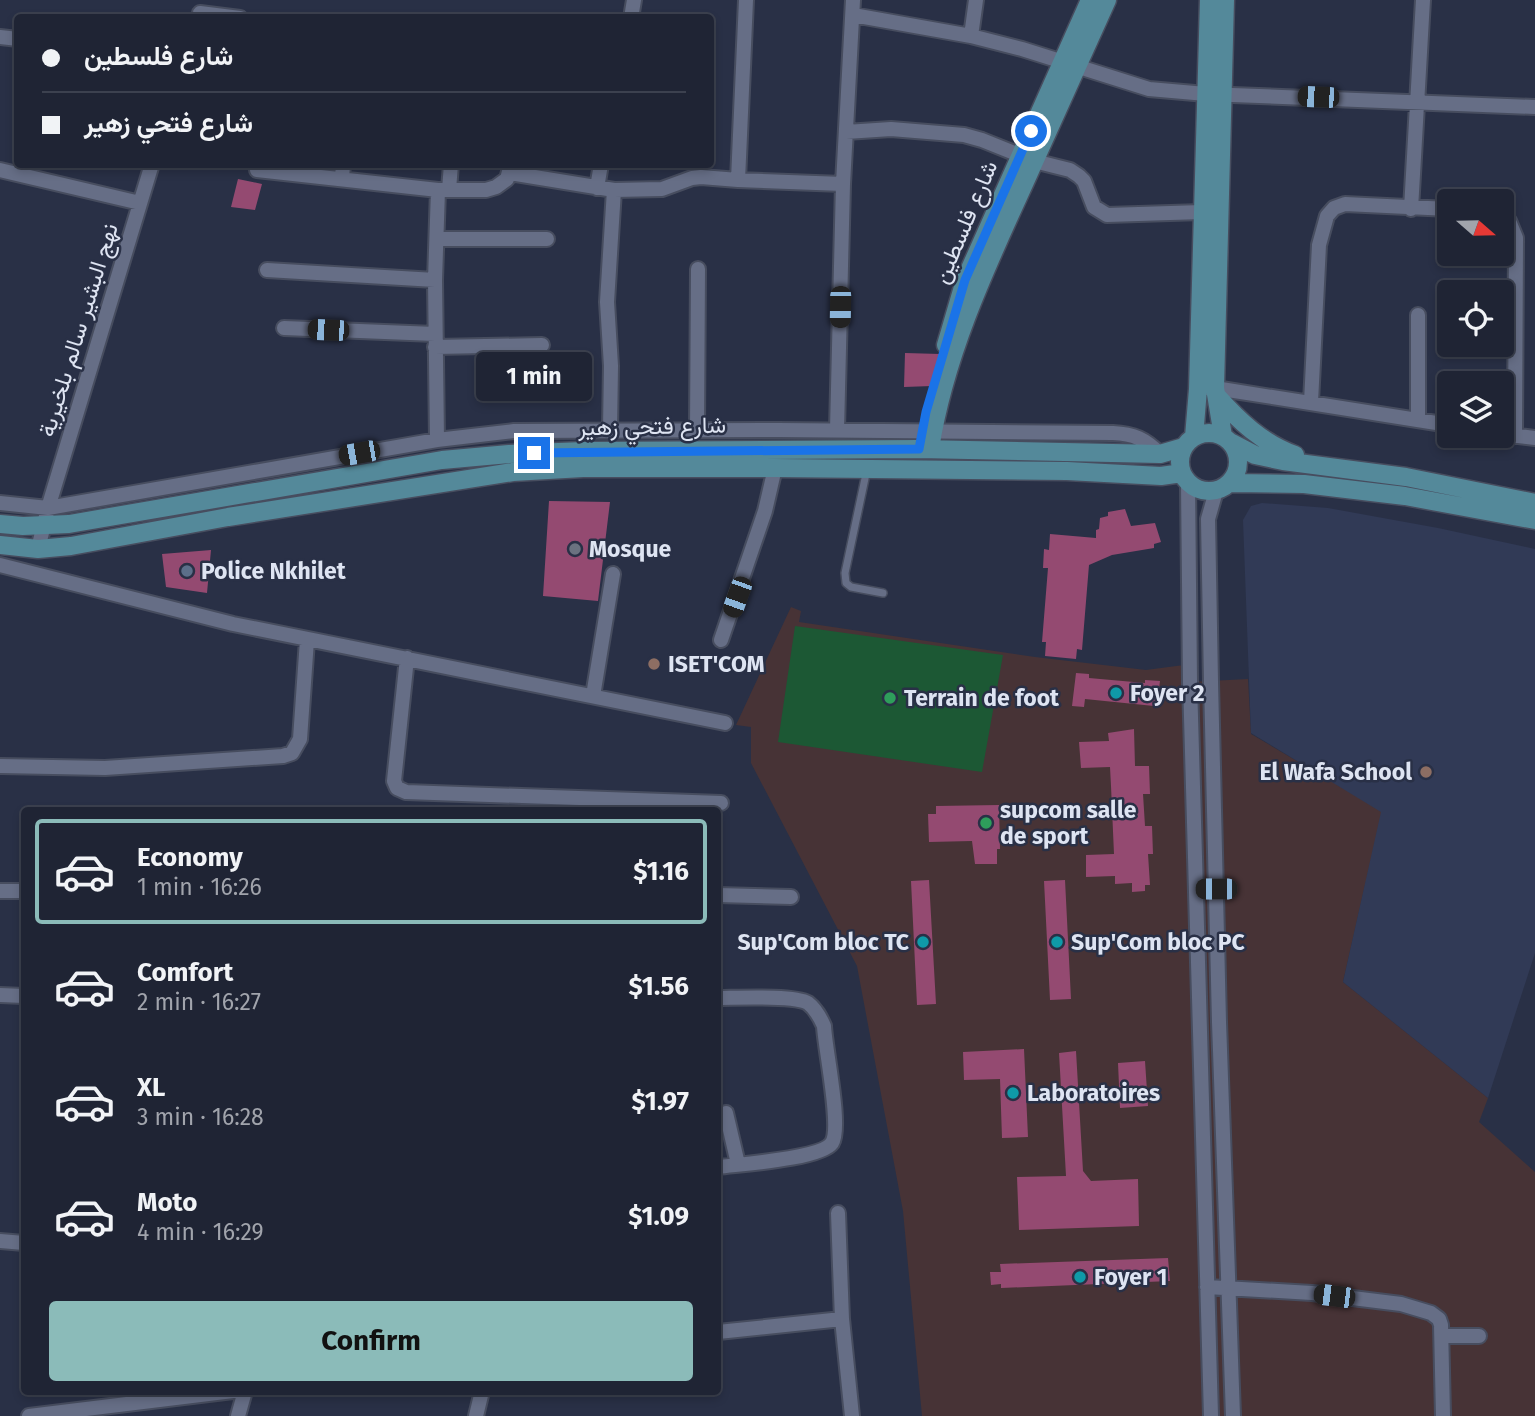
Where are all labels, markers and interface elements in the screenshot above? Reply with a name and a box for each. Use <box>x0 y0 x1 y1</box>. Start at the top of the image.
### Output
text: شارع فلسطين <box>84 41 233 72</box>
car <box>1297 86 1340 108</box>
text: شارع فتحي زهير <box>84 108 253 139</box>
route start <box>1015 115 1047 147</box>
street label: شارع فلسطين <box>927 156 1005 288</box>
north arrow <box>1437 189 1514 266</box>
map controls <box>1437 189 1514 448</box>
street label: نهج البشير سالم بلخيرية <box>32 220 126 441</box>
button: locate <box>1437 280 1514 357</box>
car <box>830 286 851 328</box>
car <box>307 319 350 341</box>
callout: 1 min <box>476 351 592 400</box>
text: 1 min <box>506 362 562 390</box>
button: layers <box>1437 371 1514 448</box>
street label: شارع فتحي زهير <box>577 411 726 446</box>
route end <box>518 437 550 469</box>
car <box>337 439 382 467</box>
place label: Mosque <box>589 535 672 563</box>
marker: Mosque <box>567 541 583 557</box>
place label: Police Nkhilet <box>201 557 347 585</box>
marker: Police Nkhilet <box>179 563 195 579</box>
car <box>720 574 755 620</box>
place label: ISET'COM <box>668 650 765 678</box>
marker: ISET'COM <box>646 656 662 672</box>
place label: Foyer 2 <box>1130 679 1205 707</box>
place label: Terrain de foot <box>904 684 1060 712</box>
marker: Foyer 2 <box>1108 685 1124 701</box>
marker: Terrain de foot <box>882 690 898 706</box>
place label: El Wafa School <box>1260 758 1412 786</box>
marker: El Wafa School <box>1418 764 1434 780</box>
place label: supcom salle de sport <box>1000 796 1137 850</box>
marker: supcom salle de sport <box>978 815 994 831</box>
icon: car <box>53 840 116 903</box>
text: Economy <box>137 842 243 873</box>
text: $1.16 <box>633 856 689 887</box>
text: 1 min · 16:26 <box>137 873 262 901</box>
car <box>1196 879 1238 900</box>
place label: Sup'Com bloc TC <box>737 928 910 956</box>
place label: Sup'Com bloc PC <box>1071 928 1246 956</box>
marker: Sup'Com bloc TC <box>915 934 931 950</box>
marker: Sup'Com bloc PC <box>1049 934 1065 950</box>
icon: car <box>53 955 116 1018</box>
text: Comfort <box>137 957 233 988</box>
text: $1.56 <box>628 971 689 1002</box>
text: 2 min · 16:27 <box>137 988 261 1016</box>
icon: car <box>53 1070 116 1133</box>
text: XL <box>137 1072 165 1103</box>
place label: Laboratoires <box>1027 1079 1160 1107</box>
marker: Laboratoires <box>1005 1085 1021 1101</box>
text: $1.97 <box>632 1086 689 1117</box>
text: 3 min · 16:28 <box>137 1103 264 1131</box>
icon: car <box>53 1185 116 1248</box>
text: Moto <box>137 1187 197 1218</box>
text: $1.09 <box>628 1201 689 1232</box>
text: 4 min · 16:29 <box>137 1218 264 1246</box>
place label: Foyer 1 <box>1094 1263 1167 1291</box>
marker: Foyer 1 <box>1072 1269 1088 1285</box>
car <box>1312 1283 1357 1309</box>
button: Confirm <box>49 1301 693 1381</box>

